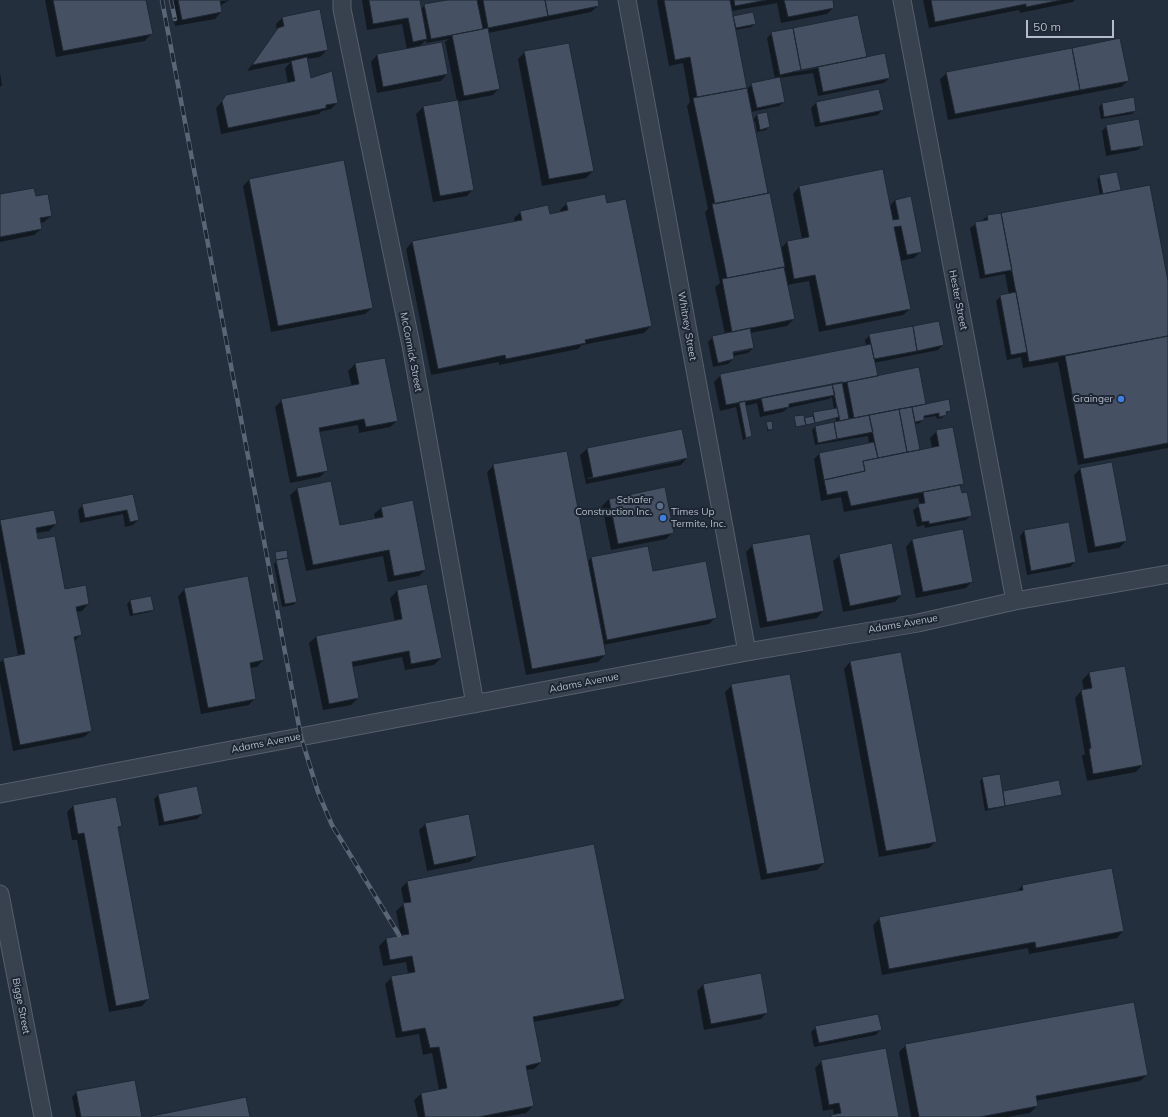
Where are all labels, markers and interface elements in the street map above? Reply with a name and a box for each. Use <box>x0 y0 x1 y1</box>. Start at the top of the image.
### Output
scale bar <box>1028 12 1116 38</box>
text: 50 m <box>1033 19 1061 34</box>
street label: Hester Street <box>946 269 970 331</box>
street label: Whitney Street <box>675 291 699 361</box>
street label: McCormick Street <box>397 311 425 393</box>
place label: Grainger <box>1073 393 1113 405</box>
marker: Grainger <box>1116 394 1126 404</box>
place label: Schafer Construction Inc. <box>575 494 652 518</box>
marker: Schafer Construction Inc. <box>655 501 665 511</box>
place label: Times Up Termite, Inc. <box>671 506 726 530</box>
marker: Times Up Termite, Inc. <box>658 513 668 523</box>
street label: Adams Avenue <box>867 612 939 636</box>
street label: Adams Avenue <box>548 670 620 696</box>
street label: Adams Avenue <box>230 730 302 756</box>
street label: Bigge Street <box>10 977 32 1035</box>

